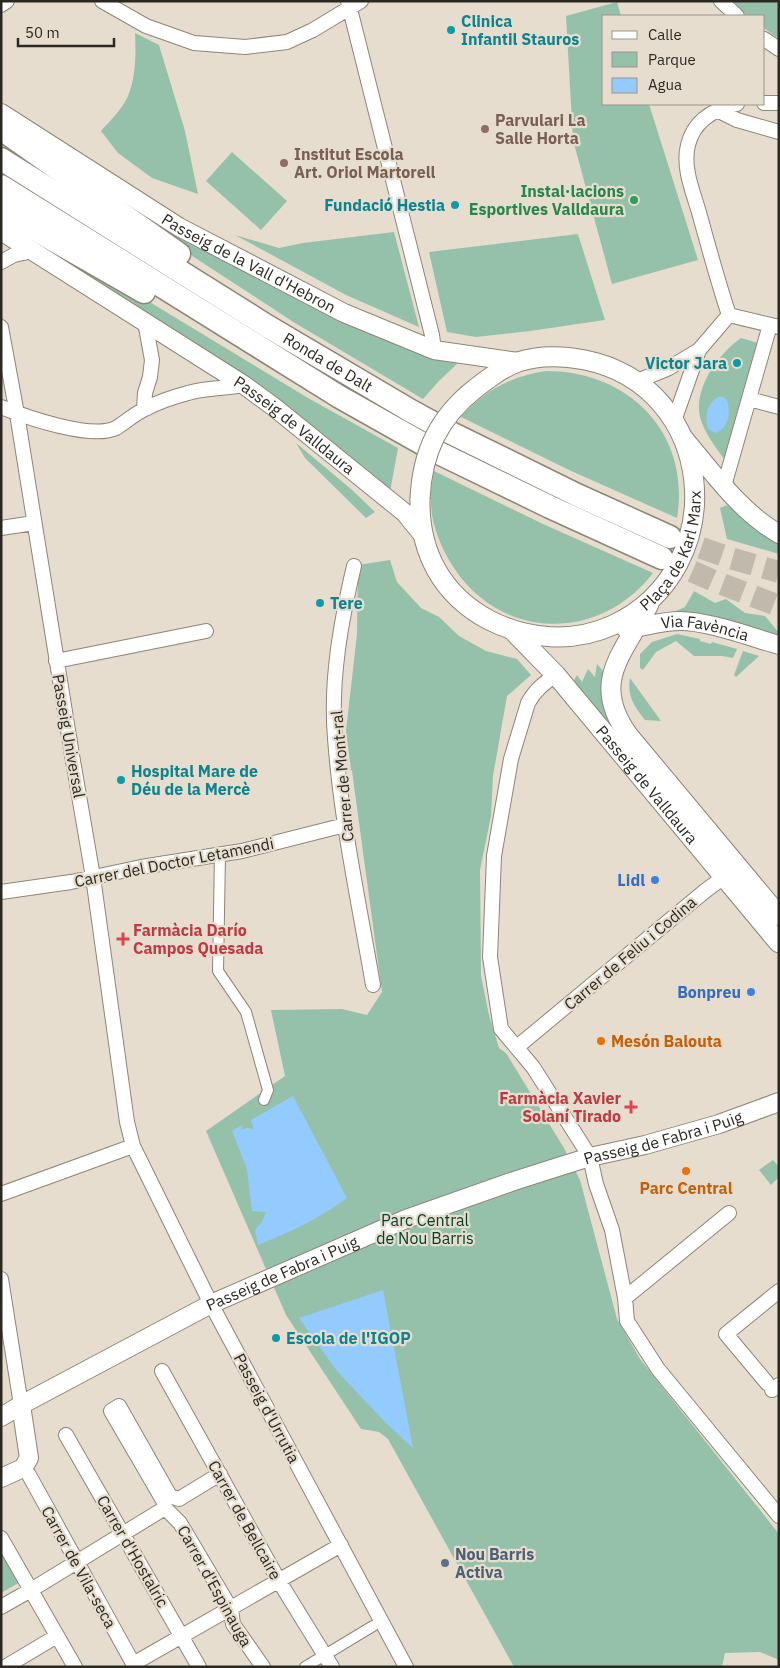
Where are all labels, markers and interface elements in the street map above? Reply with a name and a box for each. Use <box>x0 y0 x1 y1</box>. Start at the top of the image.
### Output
place label: Clinica Infantil Stauros <box>461 11 579 49</box>
scale bar <box>18 15 114 47</box>
legend <box>602 15 765 105</box>
text: 50 m <box>25 23 60 42</box>
marker: Clinica Infantil Stauros <box>445 24 457 36</box>
text: Calle <box>648 25 682 44</box>
text: Parque <box>648 50 696 69</box>
text: Agua <box>648 75 682 94</box>
place label: Parvulari La Salle Horta <box>495 110 586 148</box>
marker: Parvulari La Salle Horta <box>479 123 491 135</box>
place label: Institut Escola Art. Oriol Martorell <box>294 144 435 182</box>
marker: Institut Escola Art. Oriol Martorell <box>278 157 290 169</box>
place label: Instal·lacions Esportives Valldaura <box>469 181 624 219</box>
marker: Instal·lacions Esportives Valldaura <box>628 194 640 206</box>
place label: Fundació Hestia <box>324 195 445 215</box>
marker: Fundació Hestia <box>449 199 461 211</box>
street label: Passeig de la Vall d'Hebron <box>158 209 339 317</box>
street label: Ronda de Dalt <box>280 328 377 396</box>
place label: Victor Jara <box>645 353 727 373</box>
marker: Victor Jara <box>731 357 743 369</box>
street label: Passeig de Valldaura <box>230 371 359 479</box>
street label: Plaça de Karl Marx <box>635 490 705 615</box>
place label: Tere <box>330 593 363 613</box>
marker: Tere <box>314 597 326 609</box>
street label: Via Favència <box>660 611 752 645</box>
street label: Passeig Universal <box>48 672 90 800</box>
street label: Carrer de Mont-ral <box>326 709 358 843</box>
street label: Passeig de Valldaura <box>592 721 703 848</box>
place label: Hospital Mare de Déu de la Mercè <box>131 761 258 799</box>
marker: Hospital Mare de Déu de la Mercè <box>115 774 127 786</box>
street label: Carrer del Doctor Letamendi <box>73 833 275 891</box>
place label: Lidl <box>617 870 645 890</box>
marker: Lidl <box>649 874 661 886</box>
street label: Carrer de Feliu i Codina <box>560 892 701 1014</box>
place label: Farmàcia Darío Campos Quesada <box>133 920 263 958</box>
marker: Farmàcia Darío Campos Quesada <box>117 933 129 945</box>
place label: Bonpreu <box>677 982 741 1002</box>
marker: Bonpreu <box>745 986 757 998</box>
place label: Mesón Balouta <box>611 1031 722 1051</box>
marker: Mesón Balouta <box>595 1035 607 1047</box>
place label: Farmàcia Xavier Solaní Tirado <box>499 1088 622 1126</box>
marker: Farmàcia Xavier Solaní Tirado <box>625 1101 637 1113</box>
street label: Passeig de Fabra i Puig <box>581 1106 746 1168</box>
marker: Parc Central <box>680 1165 692 1177</box>
place label: Parc Central <box>639 1178 733 1198</box>
park label: Parc Central de Nou Barris <box>376 1210 474 1248</box>
street label: Passeig de Fabra i Puig <box>203 1231 362 1315</box>
place label: Escola de l'IGOP <box>286 1328 411 1348</box>
marker: Escola de l'IGOP <box>270 1332 282 1344</box>
street label: Passeig d'Urrutia <box>230 1350 305 1467</box>
street label: Carrer de Bellcaire <box>204 1457 286 1583</box>
street label: Carrer d'Hostalric <box>93 1491 173 1611</box>
street label: Carrer de Vila-seca <box>37 1502 121 1632</box>
street label: Carrer d'Espinauga <box>173 1522 257 1651</box>
place label: Nou Barris Activa <box>455 1544 534 1582</box>
marker: Nou Barris Activa <box>439 1557 451 1569</box>

